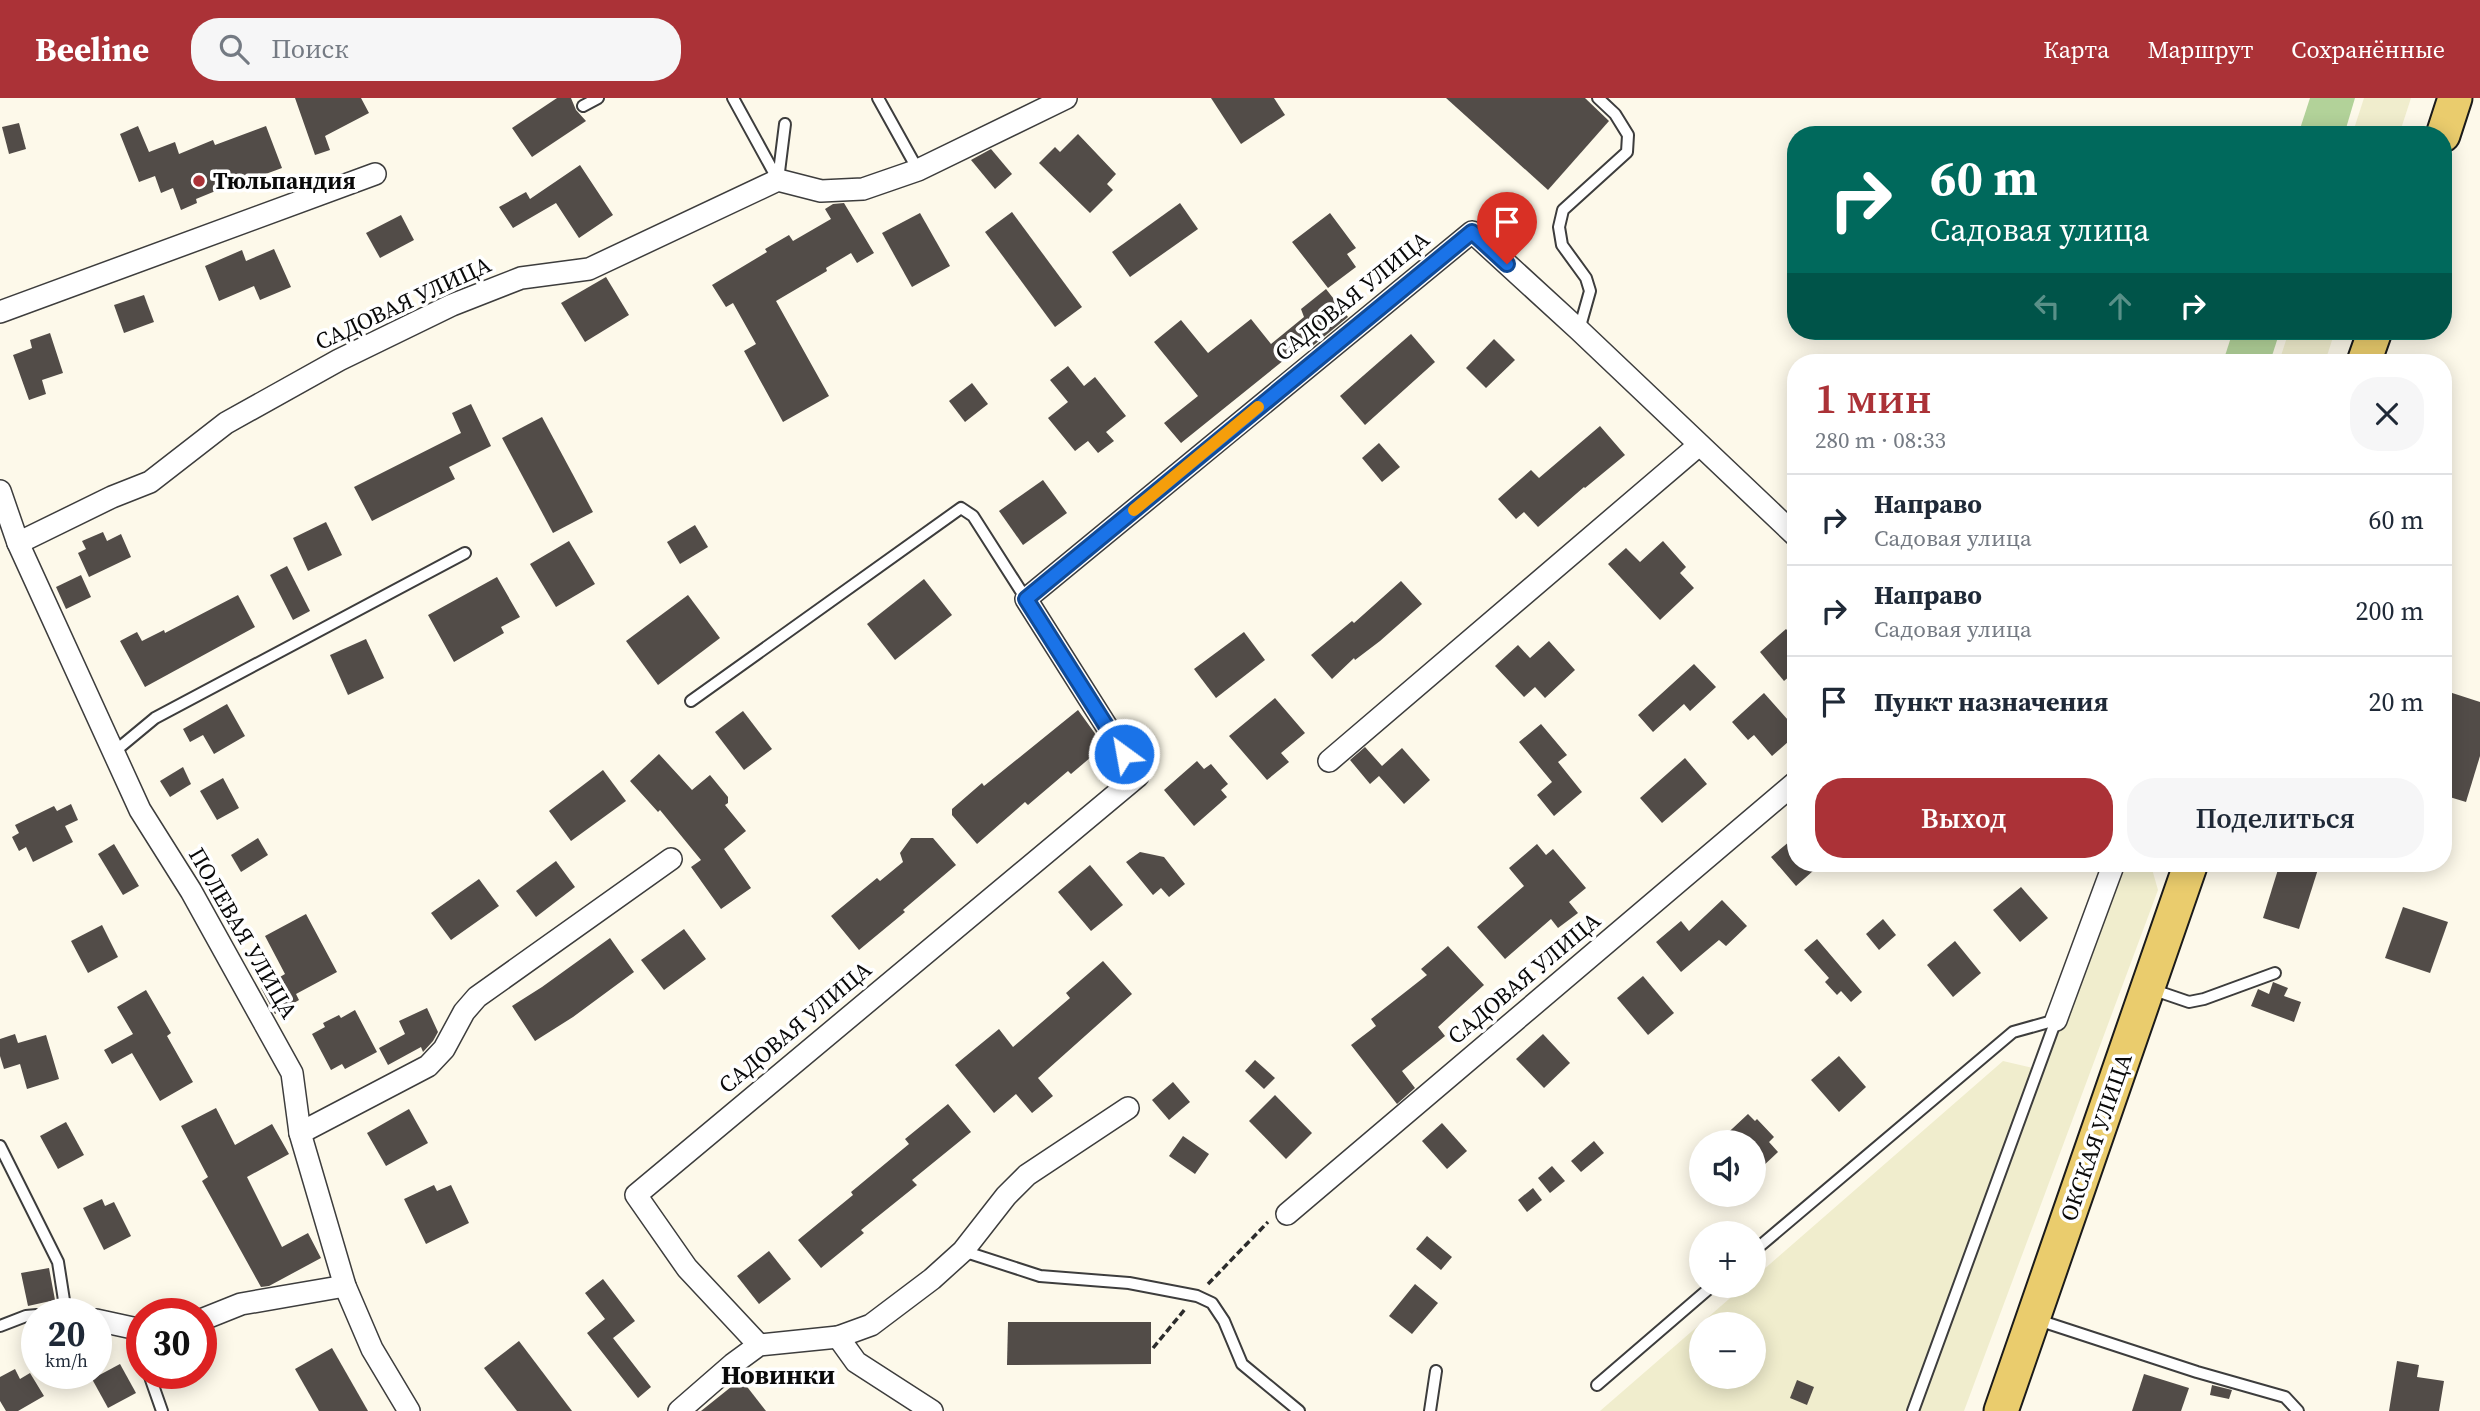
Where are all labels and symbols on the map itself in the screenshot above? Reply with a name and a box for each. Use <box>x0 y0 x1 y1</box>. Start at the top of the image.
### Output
place label: Тюльпандия <box>213 165 356 197</box>
marker: Тюльпандия <box>191 173 207 189</box>
pin <box>1477 192 1537 264</box>
street label: САДОВАЯ УЛИЦА <box>1268 223 1437 368</box>
street label: САДОВАЯ УЛИЦА <box>310 248 497 358</box>
position arrow <box>1087 717 1161 791</box>
street label: ПОЛЕВАЯ УЛИЦА <box>181 842 305 1025</box>
street label: САДОВАЯ УЛИЦА <box>1441 904 1608 1052</box>
street label: САДОВАЯ УЛИЦА <box>712 953 879 1101</box>
street label: ОКСКАЯ УЛИЦА <box>2052 1048 2140 1225</box>
speed limit sign: 30 <box>126 1298 217 1389</box>
district label: Новинки <box>721 1357 835 1393</box>

